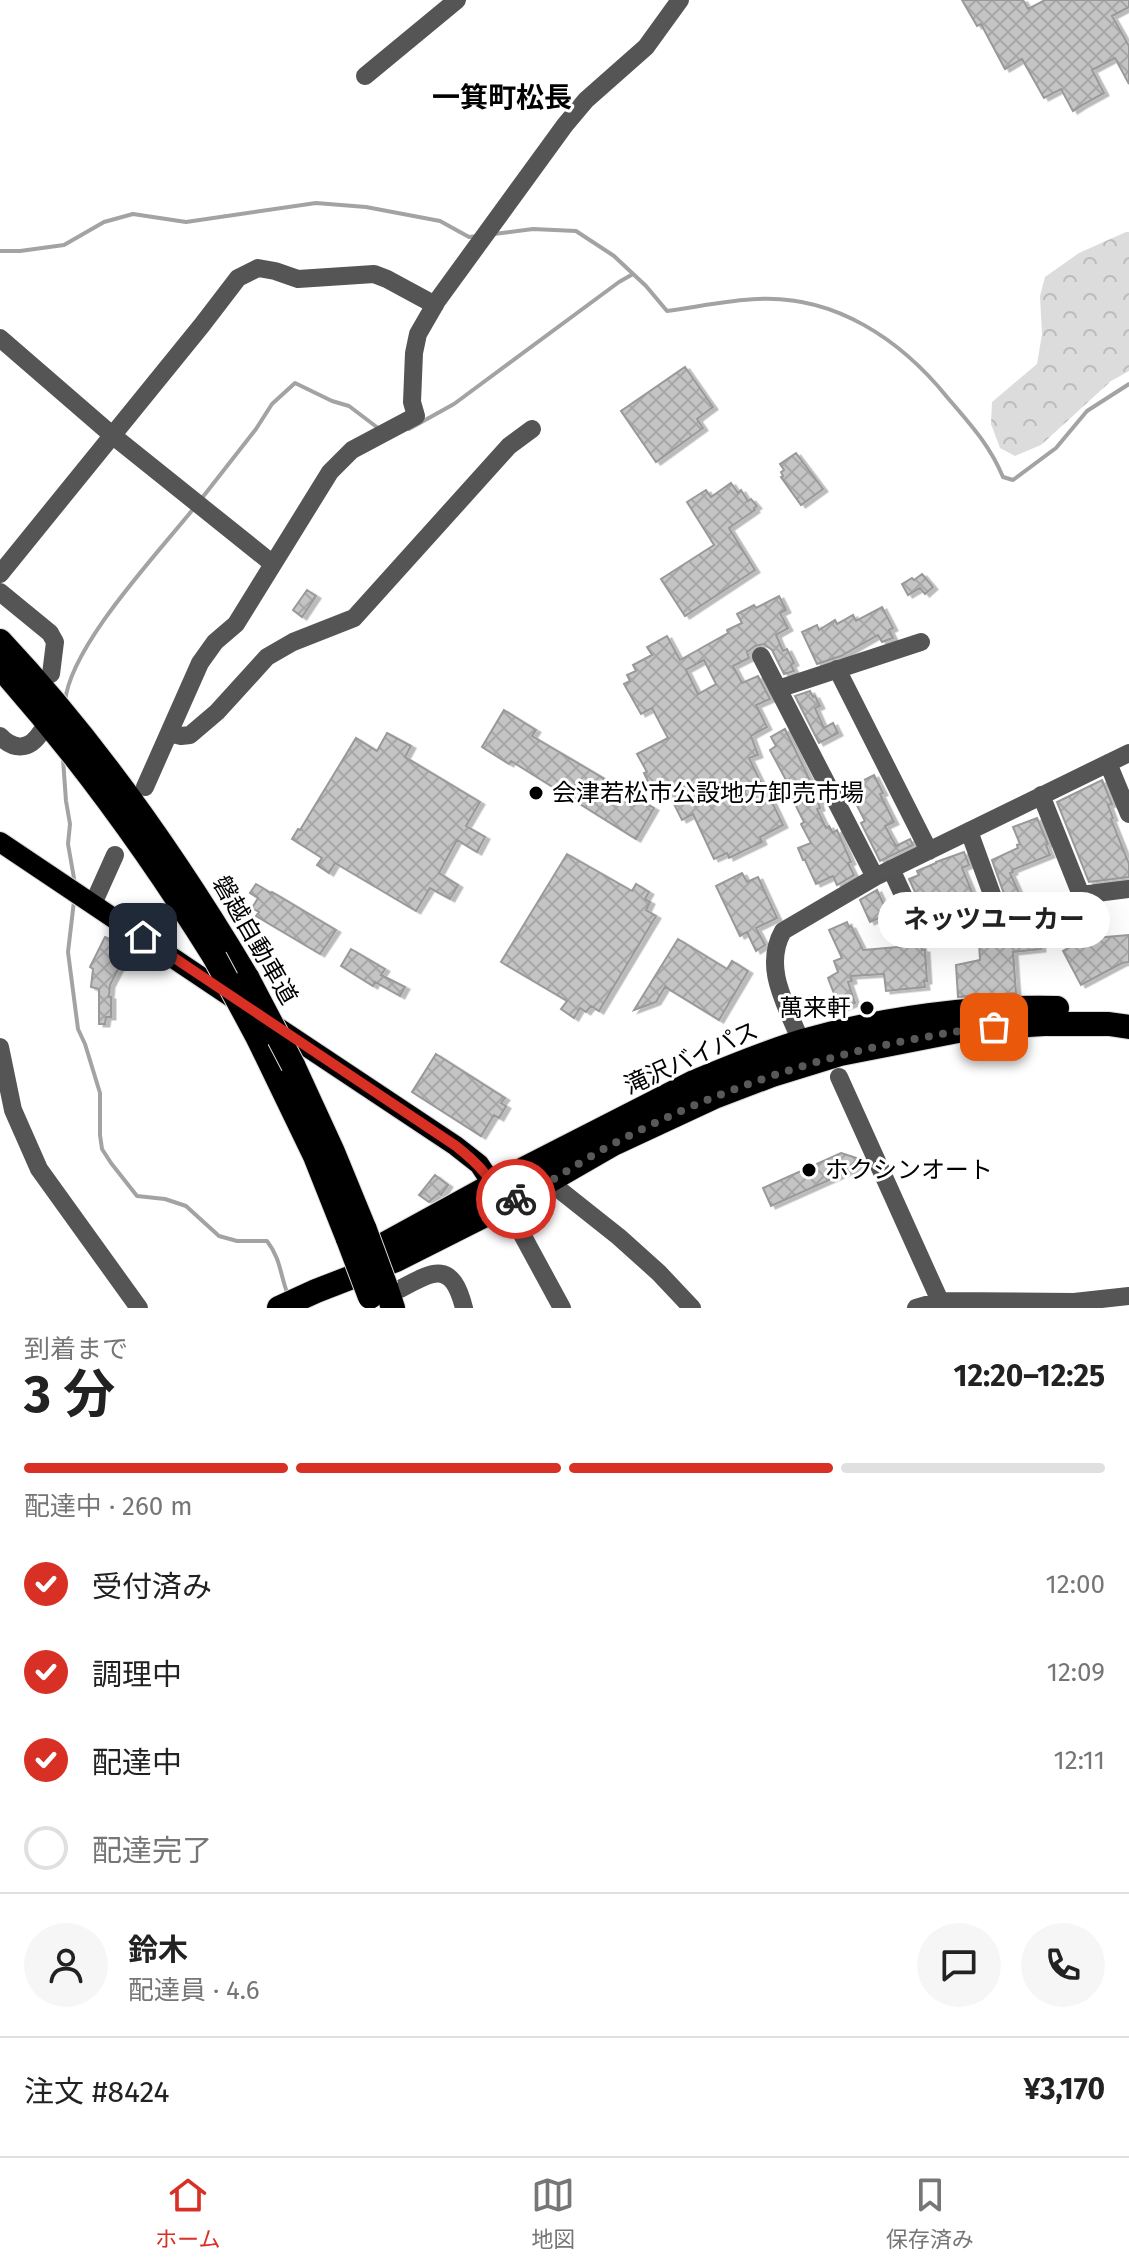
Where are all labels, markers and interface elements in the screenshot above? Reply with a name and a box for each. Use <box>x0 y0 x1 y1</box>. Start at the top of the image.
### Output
district label: 一箕町松長 <box>432 81 572 114</box>
place label: 会津若松市公設地方卸売市場 <box>552 779 864 807</box>
marker: 会津若松市公設地方卸売市場 <box>527 784 545 802</box>
street label: 磐越自動車道 <box>207 871 303 1009</box>
callout: ネッツユーカー <box>878 891 1110 947</box>
pin <box>109 903 177 971</box>
text: ネッツユーカー <box>903 904 1085 935</box>
icon: home <box>121 915 165 959</box>
pin <box>960 993 1028 1061</box>
place label: 萬来軒 <box>779 994 851 1022</box>
marker: 萬来軒 <box>858 999 876 1017</box>
icon: bag <box>972 1005 1016 1049</box>
street label: 滝沢バイパス <box>620 1016 762 1100</box>
place label: ホクシンオート <box>825 1156 993 1184</box>
courier <box>476 1159 556 1239</box>
marker: ホクシンオート <box>800 1161 818 1179</box>
icon: bike <box>494 1177 538 1221</box>
text: 到着まで <box>24 1334 128 1365</box>
text: 12:20–12:25 <box>954 1358 1105 1394</box>
text: 3 分 <box>24 1363 115 1426</box>
text: 配達中 · 260 m <box>24 1491 192 1522</box>
icon: check <box>24 1562 68 1606</box>
text: 受付済み <box>92 1569 212 1605</box>
text: 12:00 <box>1046 1569 1105 1600</box>
icon: check <box>24 1650 68 1694</box>
text: 調理中 <box>92 1657 182 1693</box>
text: 12:09 <box>1047 1657 1105 1688</box>
icon: check <box>24 1738 68 1782</box>
text: 配達中 <box>92 1745 182 1781</box>
text: 12:11 <box>1054 1745 1105 1776</box>
text: 配達完了 <box>92 1833 212 1869</box>
button: person <box>24 1923 108 2007</box>
button: chat <box>917 1923 1001 2007</box>
button: phone <box>1021 1923 1105 2007</box>
text: 鈴木 <box>128 1932 188 1968</box>
text: 配達員 · 4.6 <box>128 1975 260 2006</box>
text: ¥3,170 <box>1023 2071 1105 2107</box>
text: 注文 #8424 <box>24 2074 169 2110</box>
tab: ホーム <box>155 2173 221 2253</box>
tab: 地図 <box>531 2173 575 2253</box>
tab: 保存済み <box>886 2173 974 2253</box>

